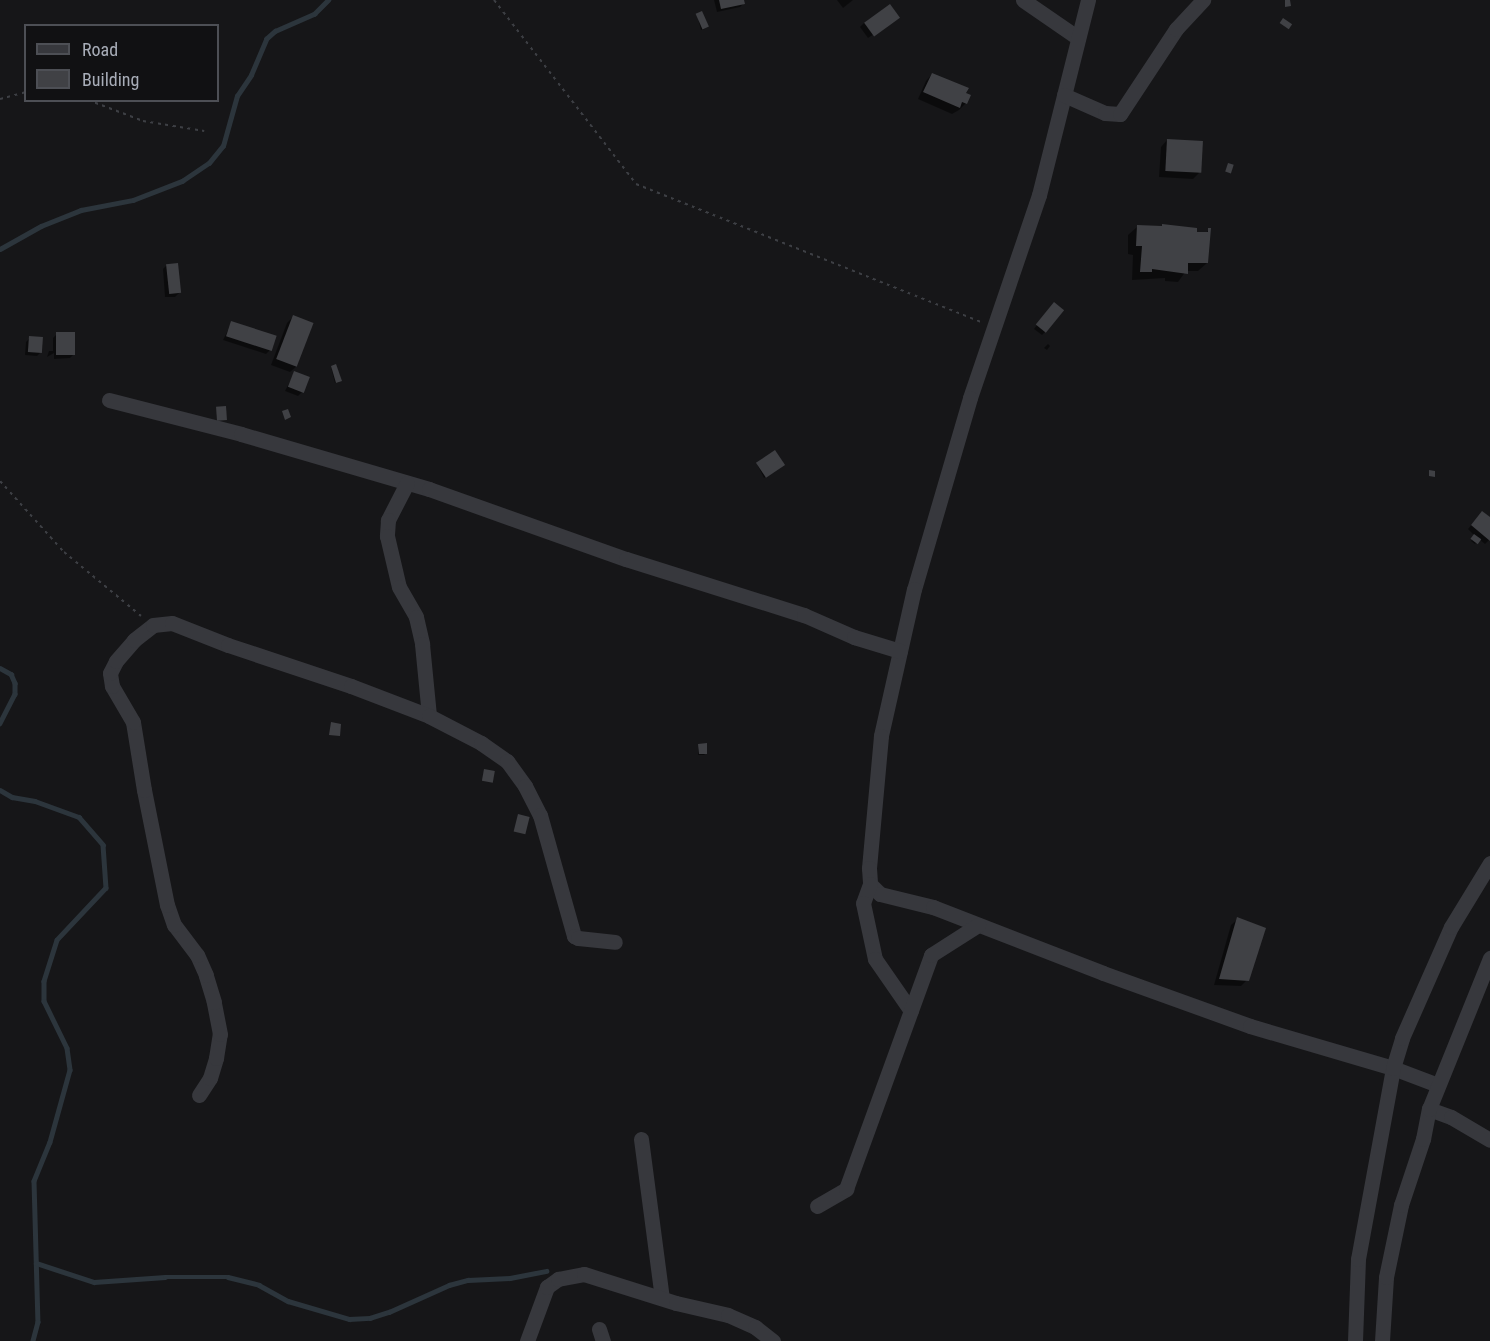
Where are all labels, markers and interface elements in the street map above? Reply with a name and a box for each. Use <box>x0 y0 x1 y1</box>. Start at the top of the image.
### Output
legend <box>24 24 219 102</box>
text: Road <box>82 39 118 60</box>
text: Building <box>82 69 139 90</box>

